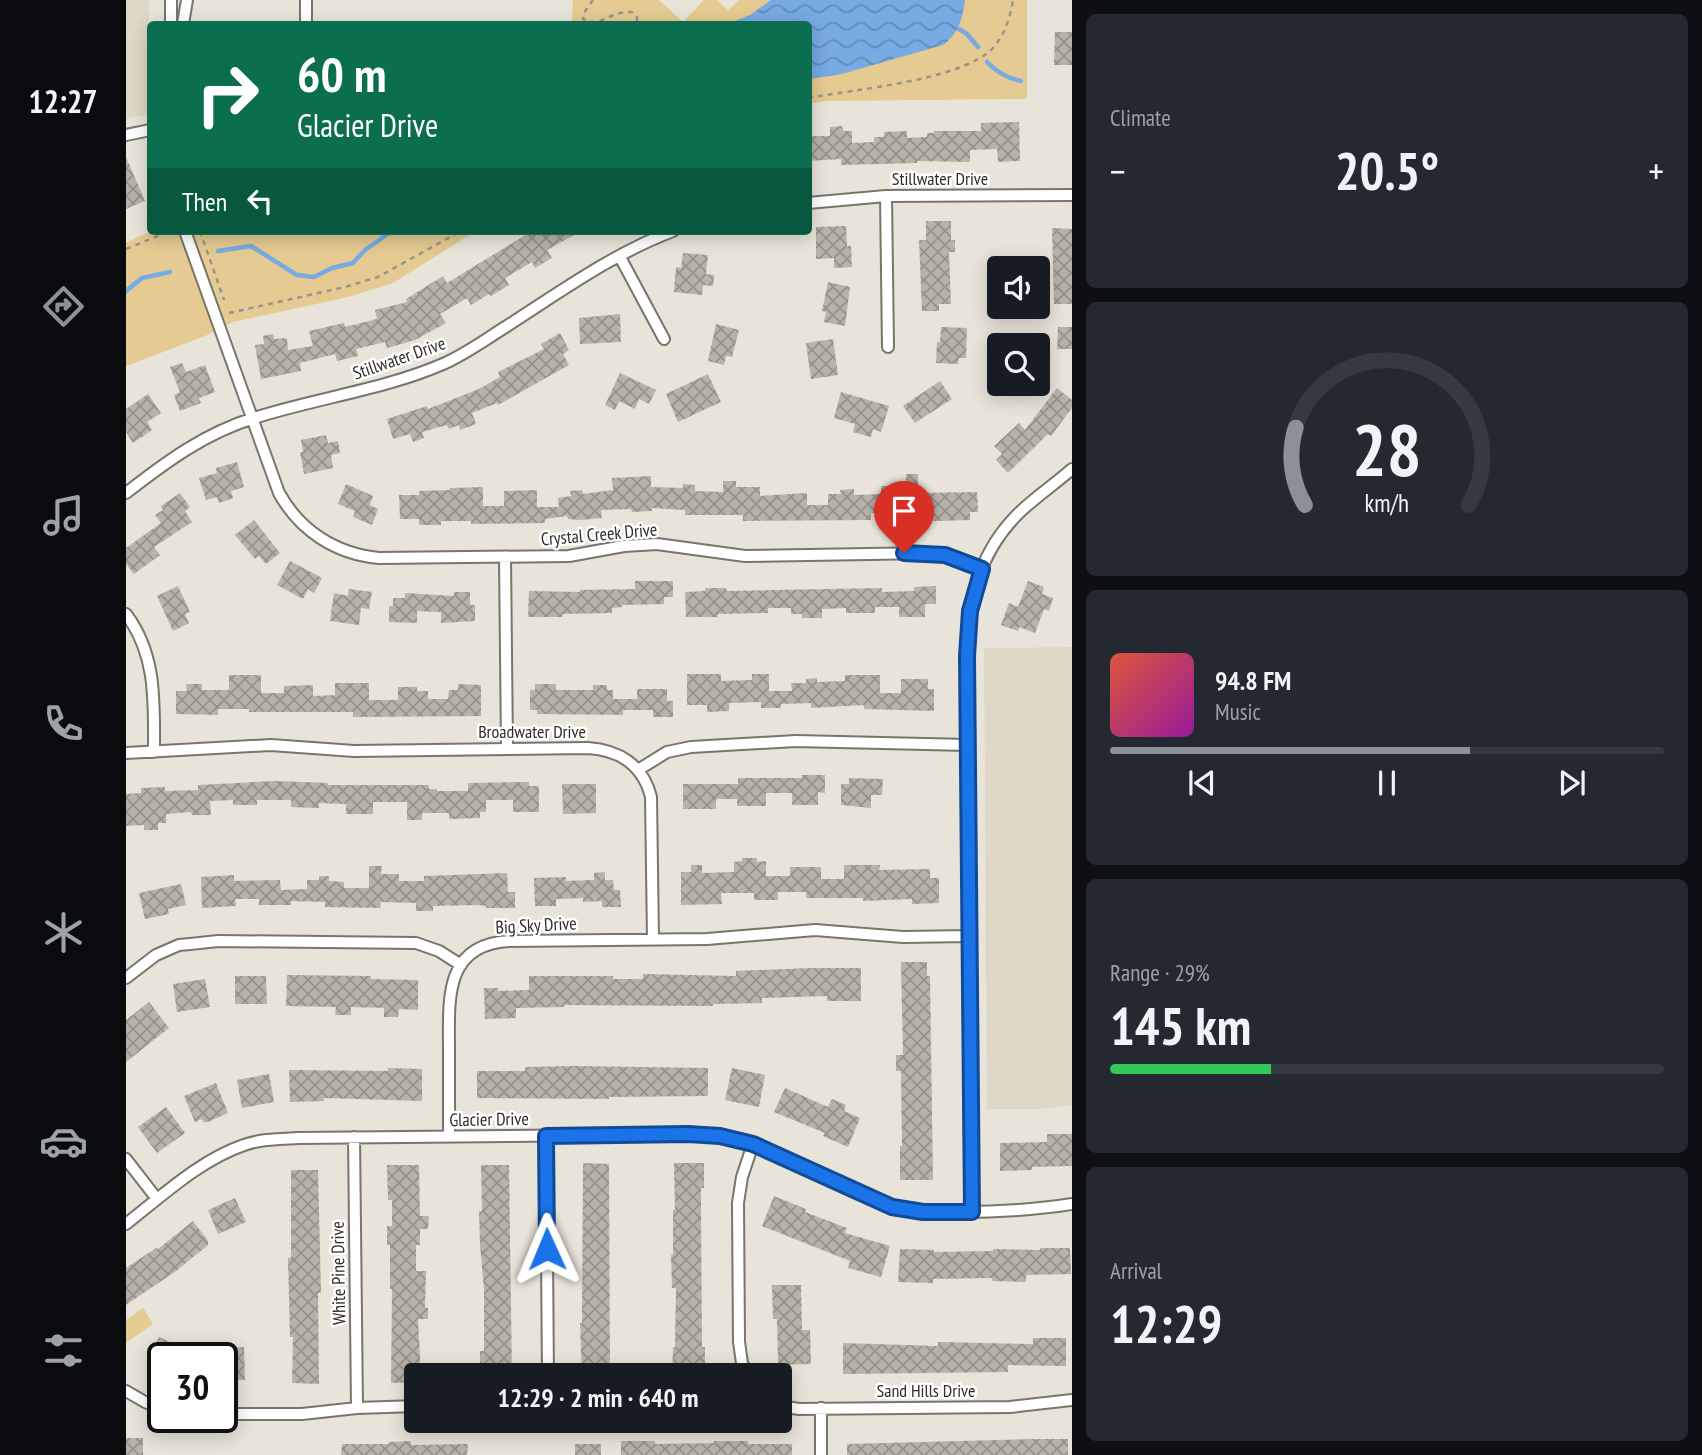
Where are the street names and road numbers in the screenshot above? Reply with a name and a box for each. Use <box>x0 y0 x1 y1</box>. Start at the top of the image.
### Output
street label: Stillwater Drive <box>892 167 988 190</box>
street label: Stillwater Drive <box>350 331 448 385</box>
street label: Crystal Creek Drive <box>540 517 658 551</box>
street label: Broadwater Drive <box>478 720 586 743</box>
street label: Big Sky Drive <box>495 911 577 939</box>
street label: Glacier Drive <box>449 1107 529 1131</box>
street label: White Pine Drive <box>326 1221 350 1325</box>
street label: Sand Hills Drive <box>877 1379 975 1402</box>

